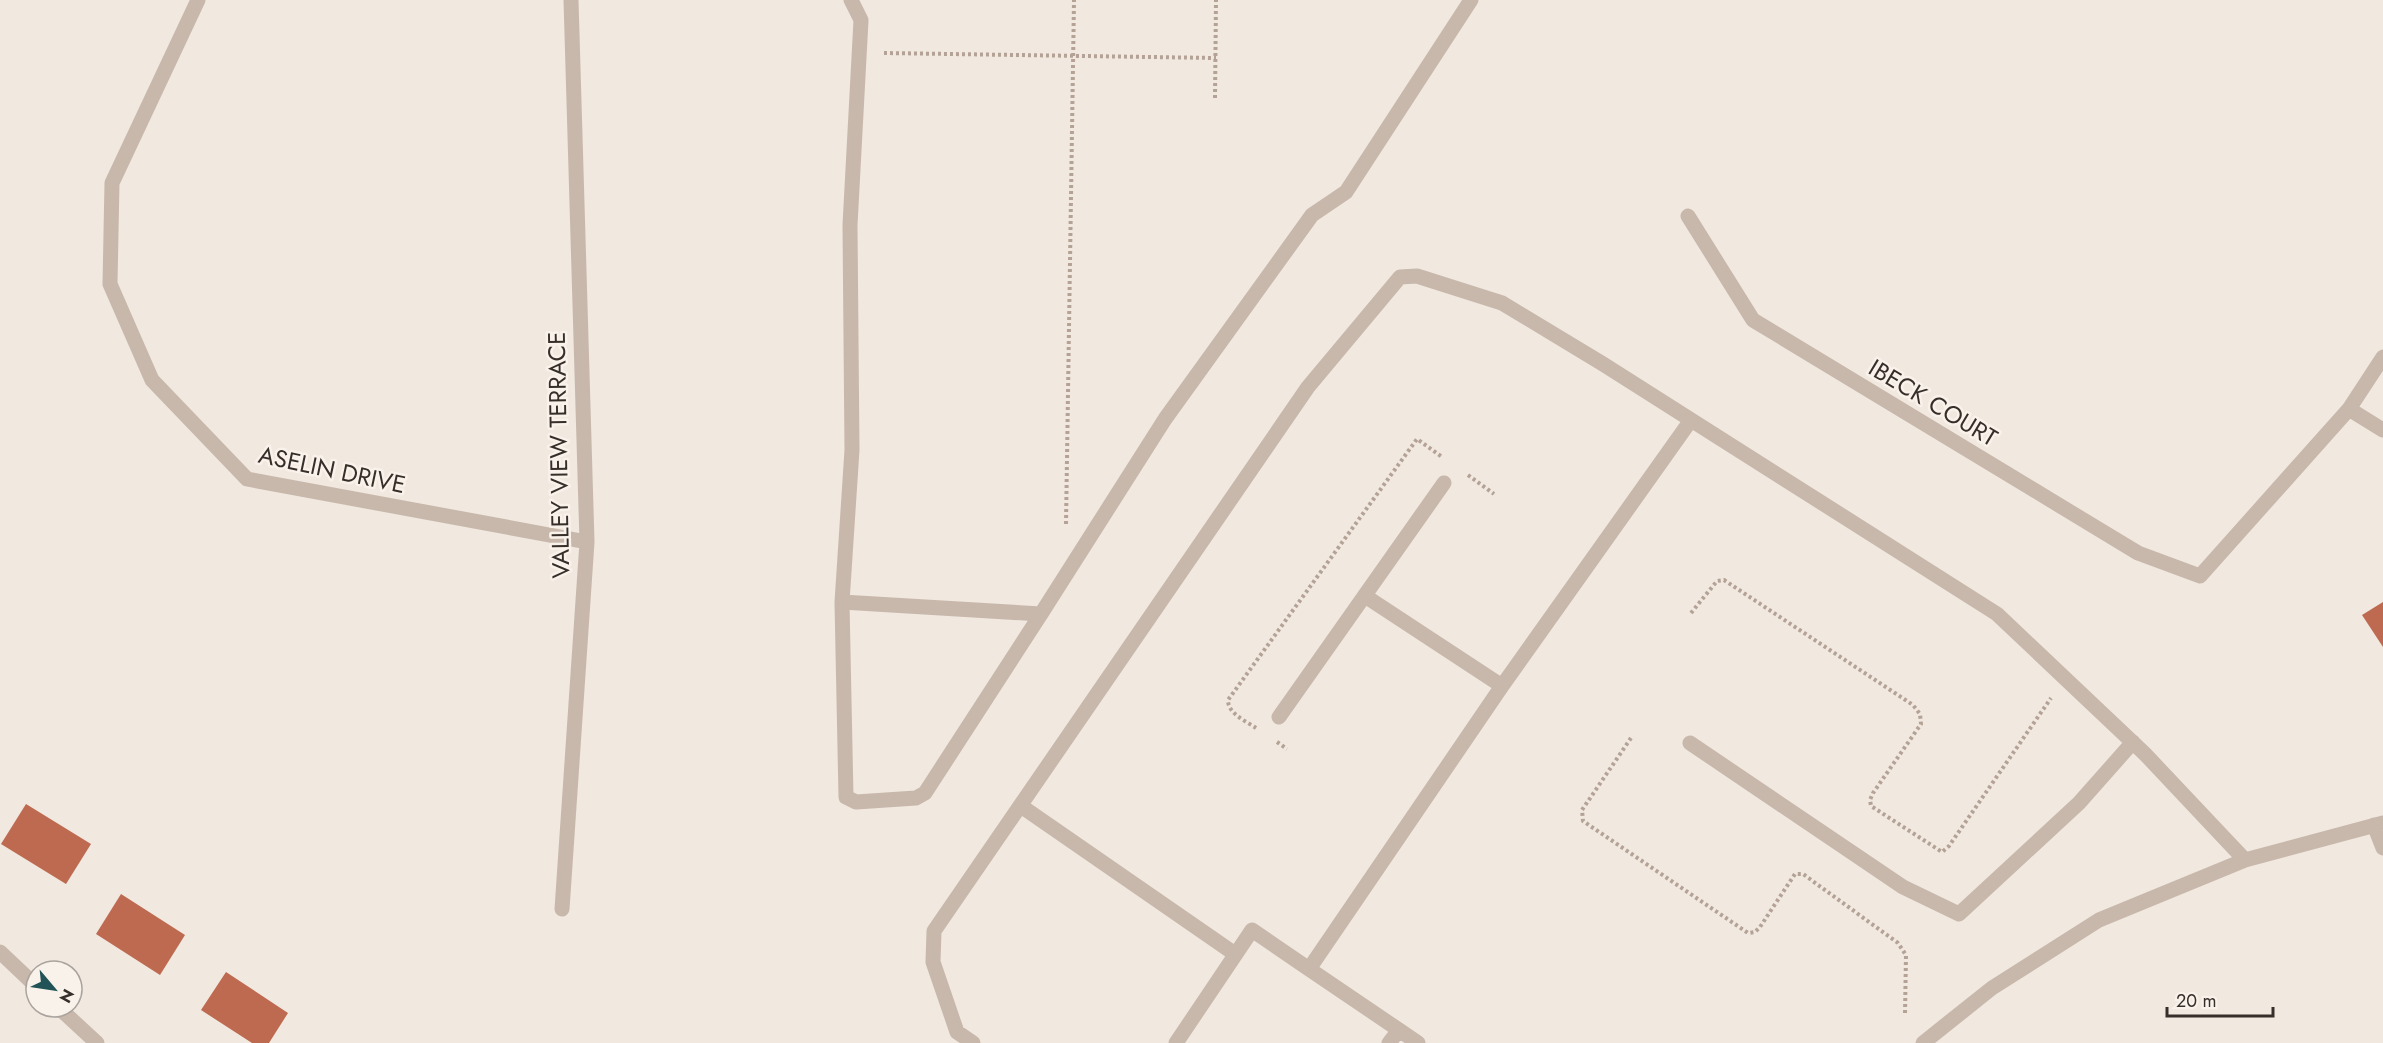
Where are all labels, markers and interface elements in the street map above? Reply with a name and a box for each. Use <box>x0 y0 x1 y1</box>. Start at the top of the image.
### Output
street label: VALLEY VIEW TERRACE <box>539 331 578 579</box>
street label: IBECK COURT <box>1862 350 2004 455</box>
street label: ASELIN DRIVE <box>255 437 409 502</box>
north arrow <box>24 959 84 1019</box>
scale bar <box>2167 980 2274 1018</box>
text: N <box>54 985 80 1007</box>
text: 20 m <box>2176 988 2216 1014</box>

